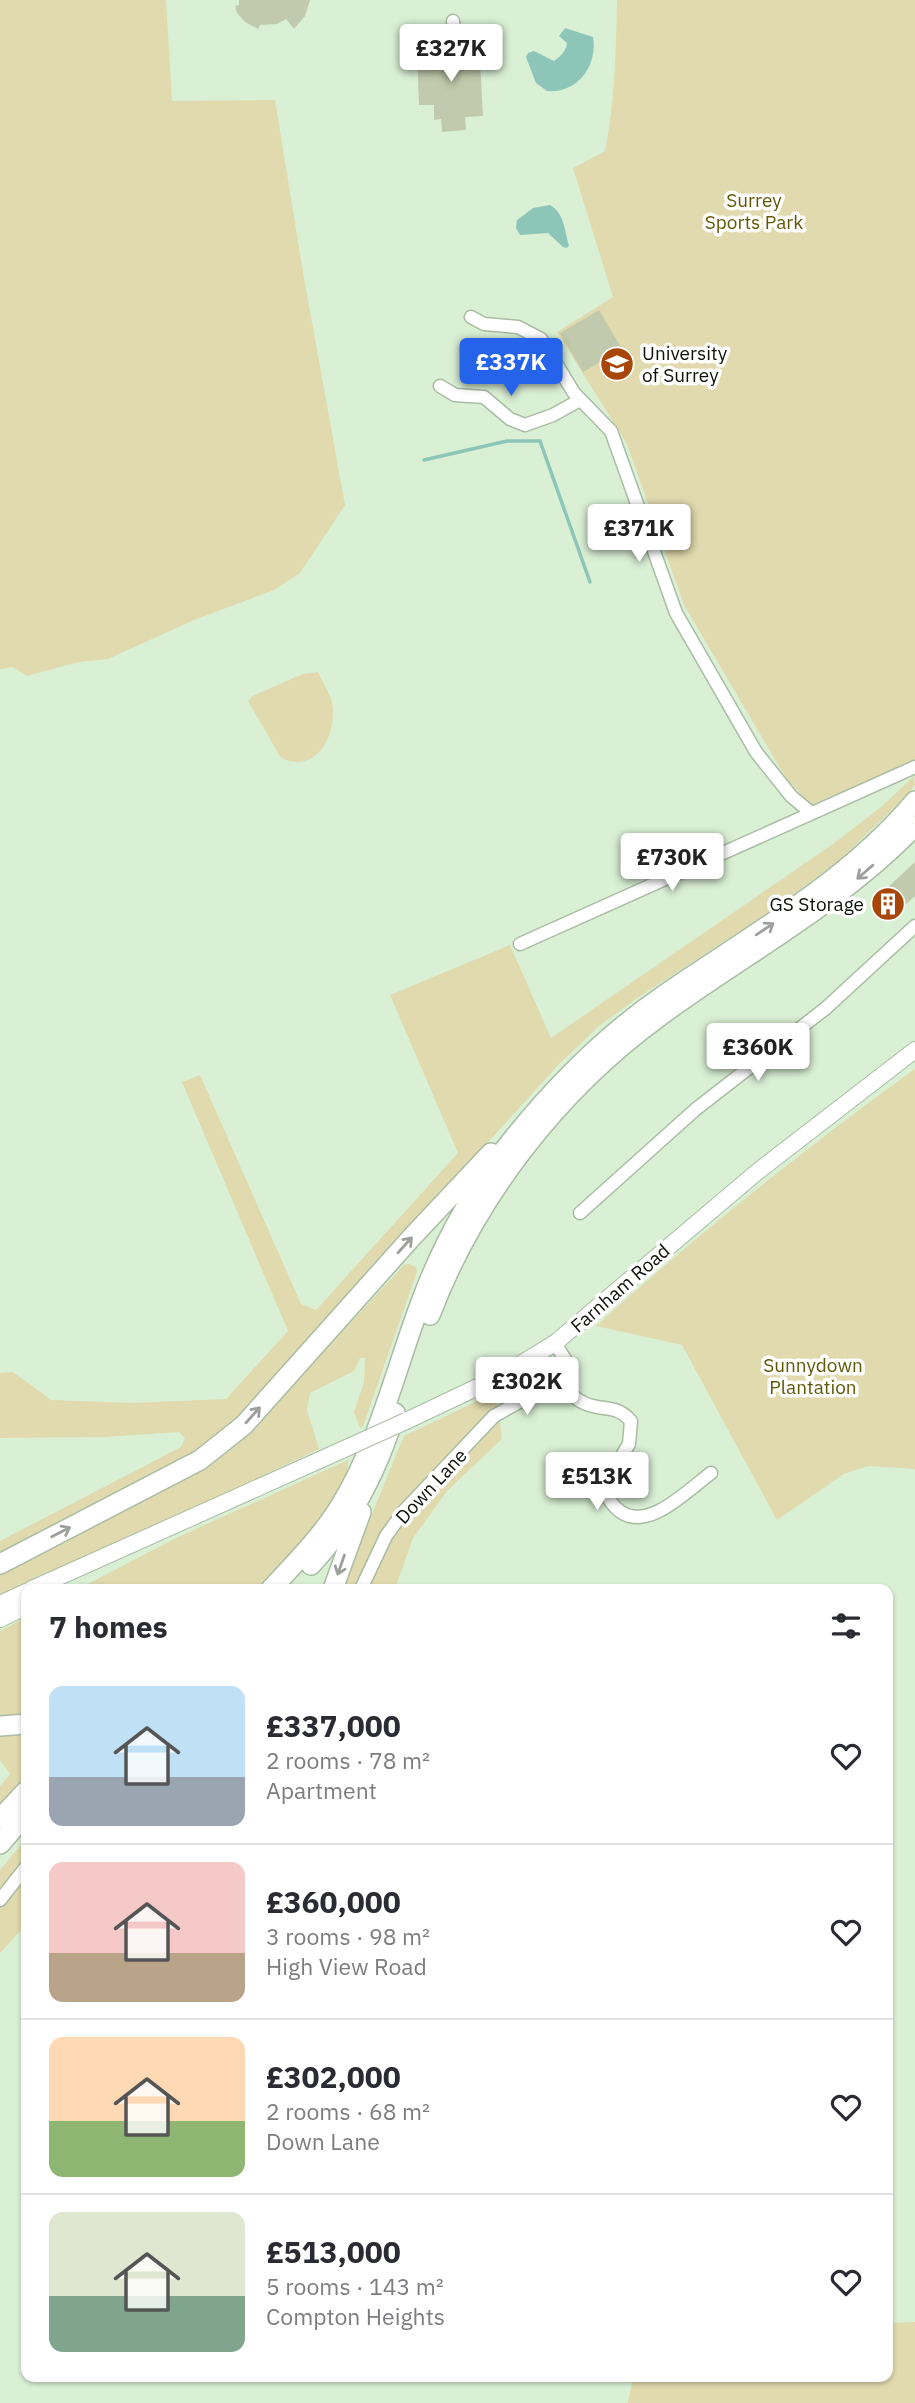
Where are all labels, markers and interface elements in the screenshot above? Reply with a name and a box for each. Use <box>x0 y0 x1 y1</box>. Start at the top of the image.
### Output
pin: £327K <box>402 24 500 84</box>
text: £327K <box>416 32 486 62</box>
park label: Surrey Sports Park <box>705 188 803 234</box>
pin: £337K <box>462 338 560 398</box>
place label: University of Surrey <box>642 341 728 387</box>
school or university icon: University of Surrey <box>598 345 636 383</box>
text: £337K <box>476 346 546 376</box>
pin: £371K <box>590 504 688 564</box>
text: £371K <box>604 512 674 542</box>
pin: £730K <box>623 834 721 893</box>
text: £730K <box>637 841 707 871</box>
one-way arrow <box>856 864 874 880</box>
building icon: GS Storage <box>869 885 907 923</box>
place label: GS Storage <box>770 892 864 916</box>
one-way arrow <box>755 922 775 936</box>
pin: £360K <box>709 1024 807 1083</box>
text: £360K <box>723 1031 793 1061</box>
one-way arrow <box>397 1236 413 1254</box>
street label: Farnham Road <box>566 1238 674 1338</box>
park label: Sunnydown Plantation <box>763 1353 863 1399</box>
pin: £302K <box>478 1358 576 1417</box>
text: £302K <box>492 1365 562 1395</box>
one-way arrow <box>245 1407 262 1424</box>
street label: Down Lane <box>390 1443 472 1529</box>
pin: £513K <box>548 1452 646 1512</box>
text: £513K <box>562 1460 632 1490</box>
one-way arrow <box>50 1525 70 1539</box>
one-way arrow <box>334 1554 346 1576</box>
text: 7 homes <box>49 1607 168 1646</box>
icon: filters <box>827 1607 865 1645</box>
text: £337,000 <box>266 1706 401 1745</box>
icon: home <box>105 1714 189 1798</box>
icon: heart <box>827 1737 865 1775</box>
text: 2 rooms · 78 m² <box>266 1745 430 1775</box>
text: Apartment <box>266 1775 377 1805</box>
text: £360,000 <box>266 1882 401 1921</box>
icon: home <box>105 1890 189 1974</box>
icon: heart <box>827 1913 865 1951</box>
text: 3 rooms · 98 m² <box>266 1921 430 1951</box>
text: High View Road <box>266 1951 427 1981</box>
text: £302,000 <box>266 2057 401 2096</box>
icon: home <box>105 2065 189 2149</box>
icon: heart <box>827 2088 865 2126</box>
text: 2 rooms · 68 m² <box>266 2096 430 2126</box>
text: Down Lane <box>266 2126 380 2156</box>
text: £513,000 <box>266 2232 401 2271</box>
icon: home <box>105 2240 189 2324</box>
icon: heart <box>827 2263 865 2301</box>
text: 5 rooms · 143 m² <box>266 2271 444 2301</box>
text: Compton Heights <box>266 2301 445 2331</box>

